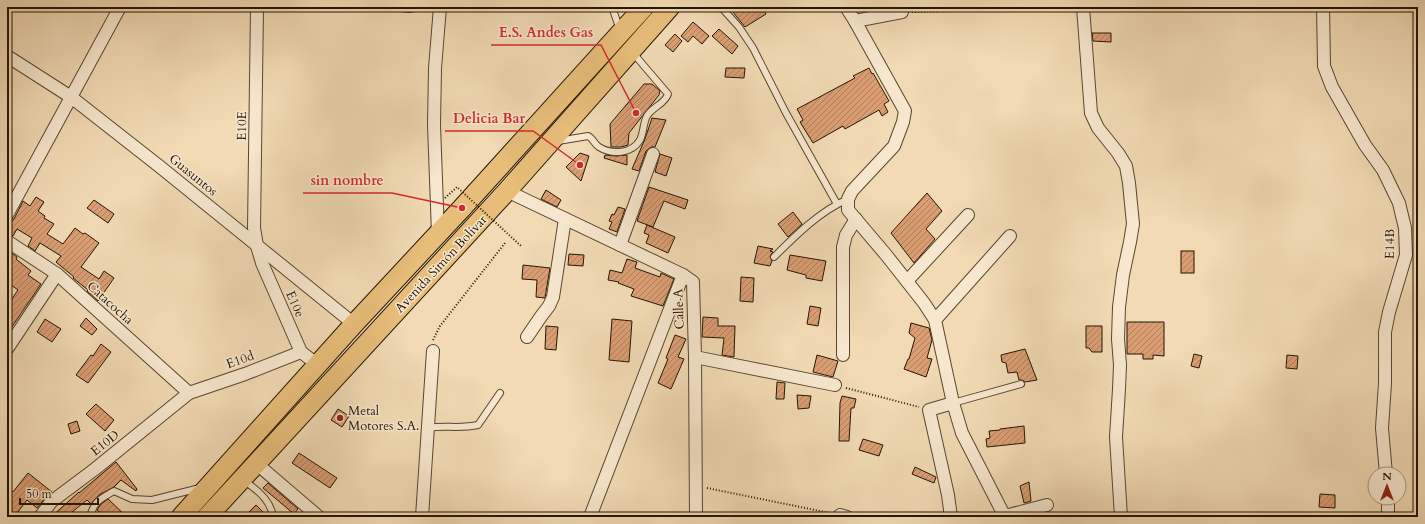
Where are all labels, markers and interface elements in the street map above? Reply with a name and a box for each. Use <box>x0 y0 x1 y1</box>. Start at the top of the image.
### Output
callout: E.S. Andes Gas <box>491 19 601 45</box>
text: E.S. Andes Gas <box>499 23 593 42</box>
callout: Delicia Bar <box>445 105 533 131</box>
text: Delicia Bar <box>453 109 525 128</box>
street label: E10E <box>233 111 251 141</box>
street label: Guasuntos <box>165 150 221 200</box>
callout: sin nombre <box>303 167 392 193</box>
text: sin nombre <box>311 171 383 190</box>
street label: Avenida Simón Bolívar <box>391 211 491 317</box>
street label: E14B <box>1381 229 1399 259</box>
street label: Catacocha <box>83 277 137 329</box>
street label: E10e <box>281 288 309 320</box>
street label: Calle A <box>669 288 689 330</box>
street label: E10d <box>224 347 256 373</box>
place label: Metal Motores S.A. <box>348 402 419 435</box>
marker: Metal Motores S.A. <box>335 413 345 423</box>
street label: E10D <box>87 426 123 460</box>
north arrow <box>1367 466 1407 506</box>
text: N <box>1382 469 1392 484</box>
scale bar <box>20 480 98 506</box>
text: 50 m <box>26 486 53 502</box>

